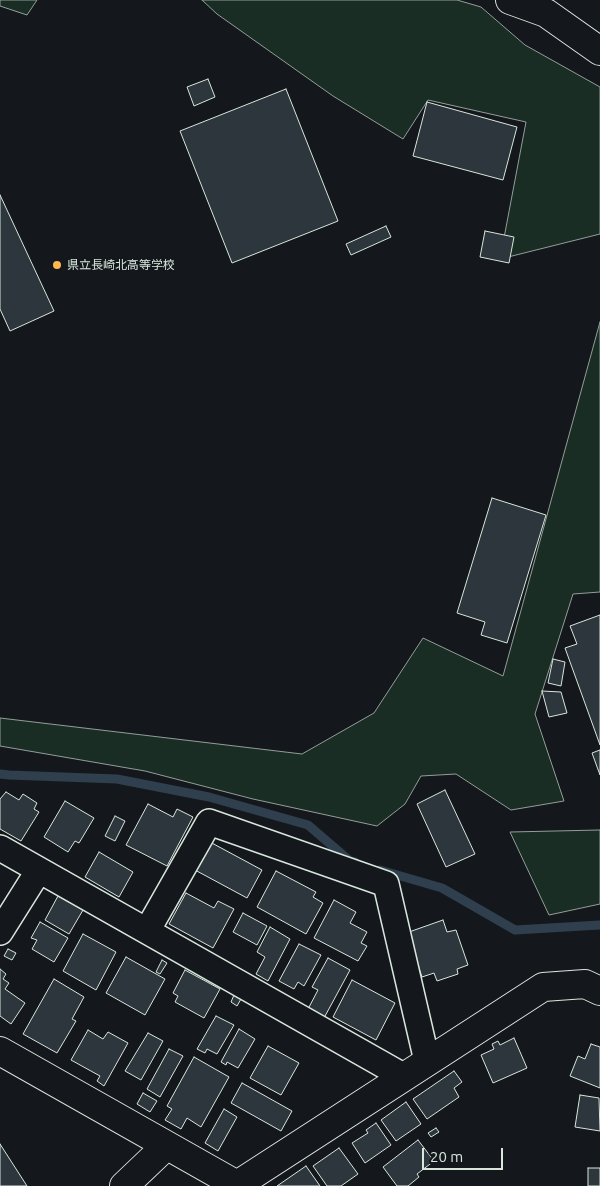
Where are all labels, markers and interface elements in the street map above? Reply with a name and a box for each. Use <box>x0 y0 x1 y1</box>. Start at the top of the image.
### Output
place label: 県立長崎北高等学校 <box>67 258 175 272</box>
marker: 県立長崎北高等学校 <box>51 259 63 271</box>
scale bar <box>425 1138 506 1170</box>
text: 20 m <box>430 1148 463 1165</box>

